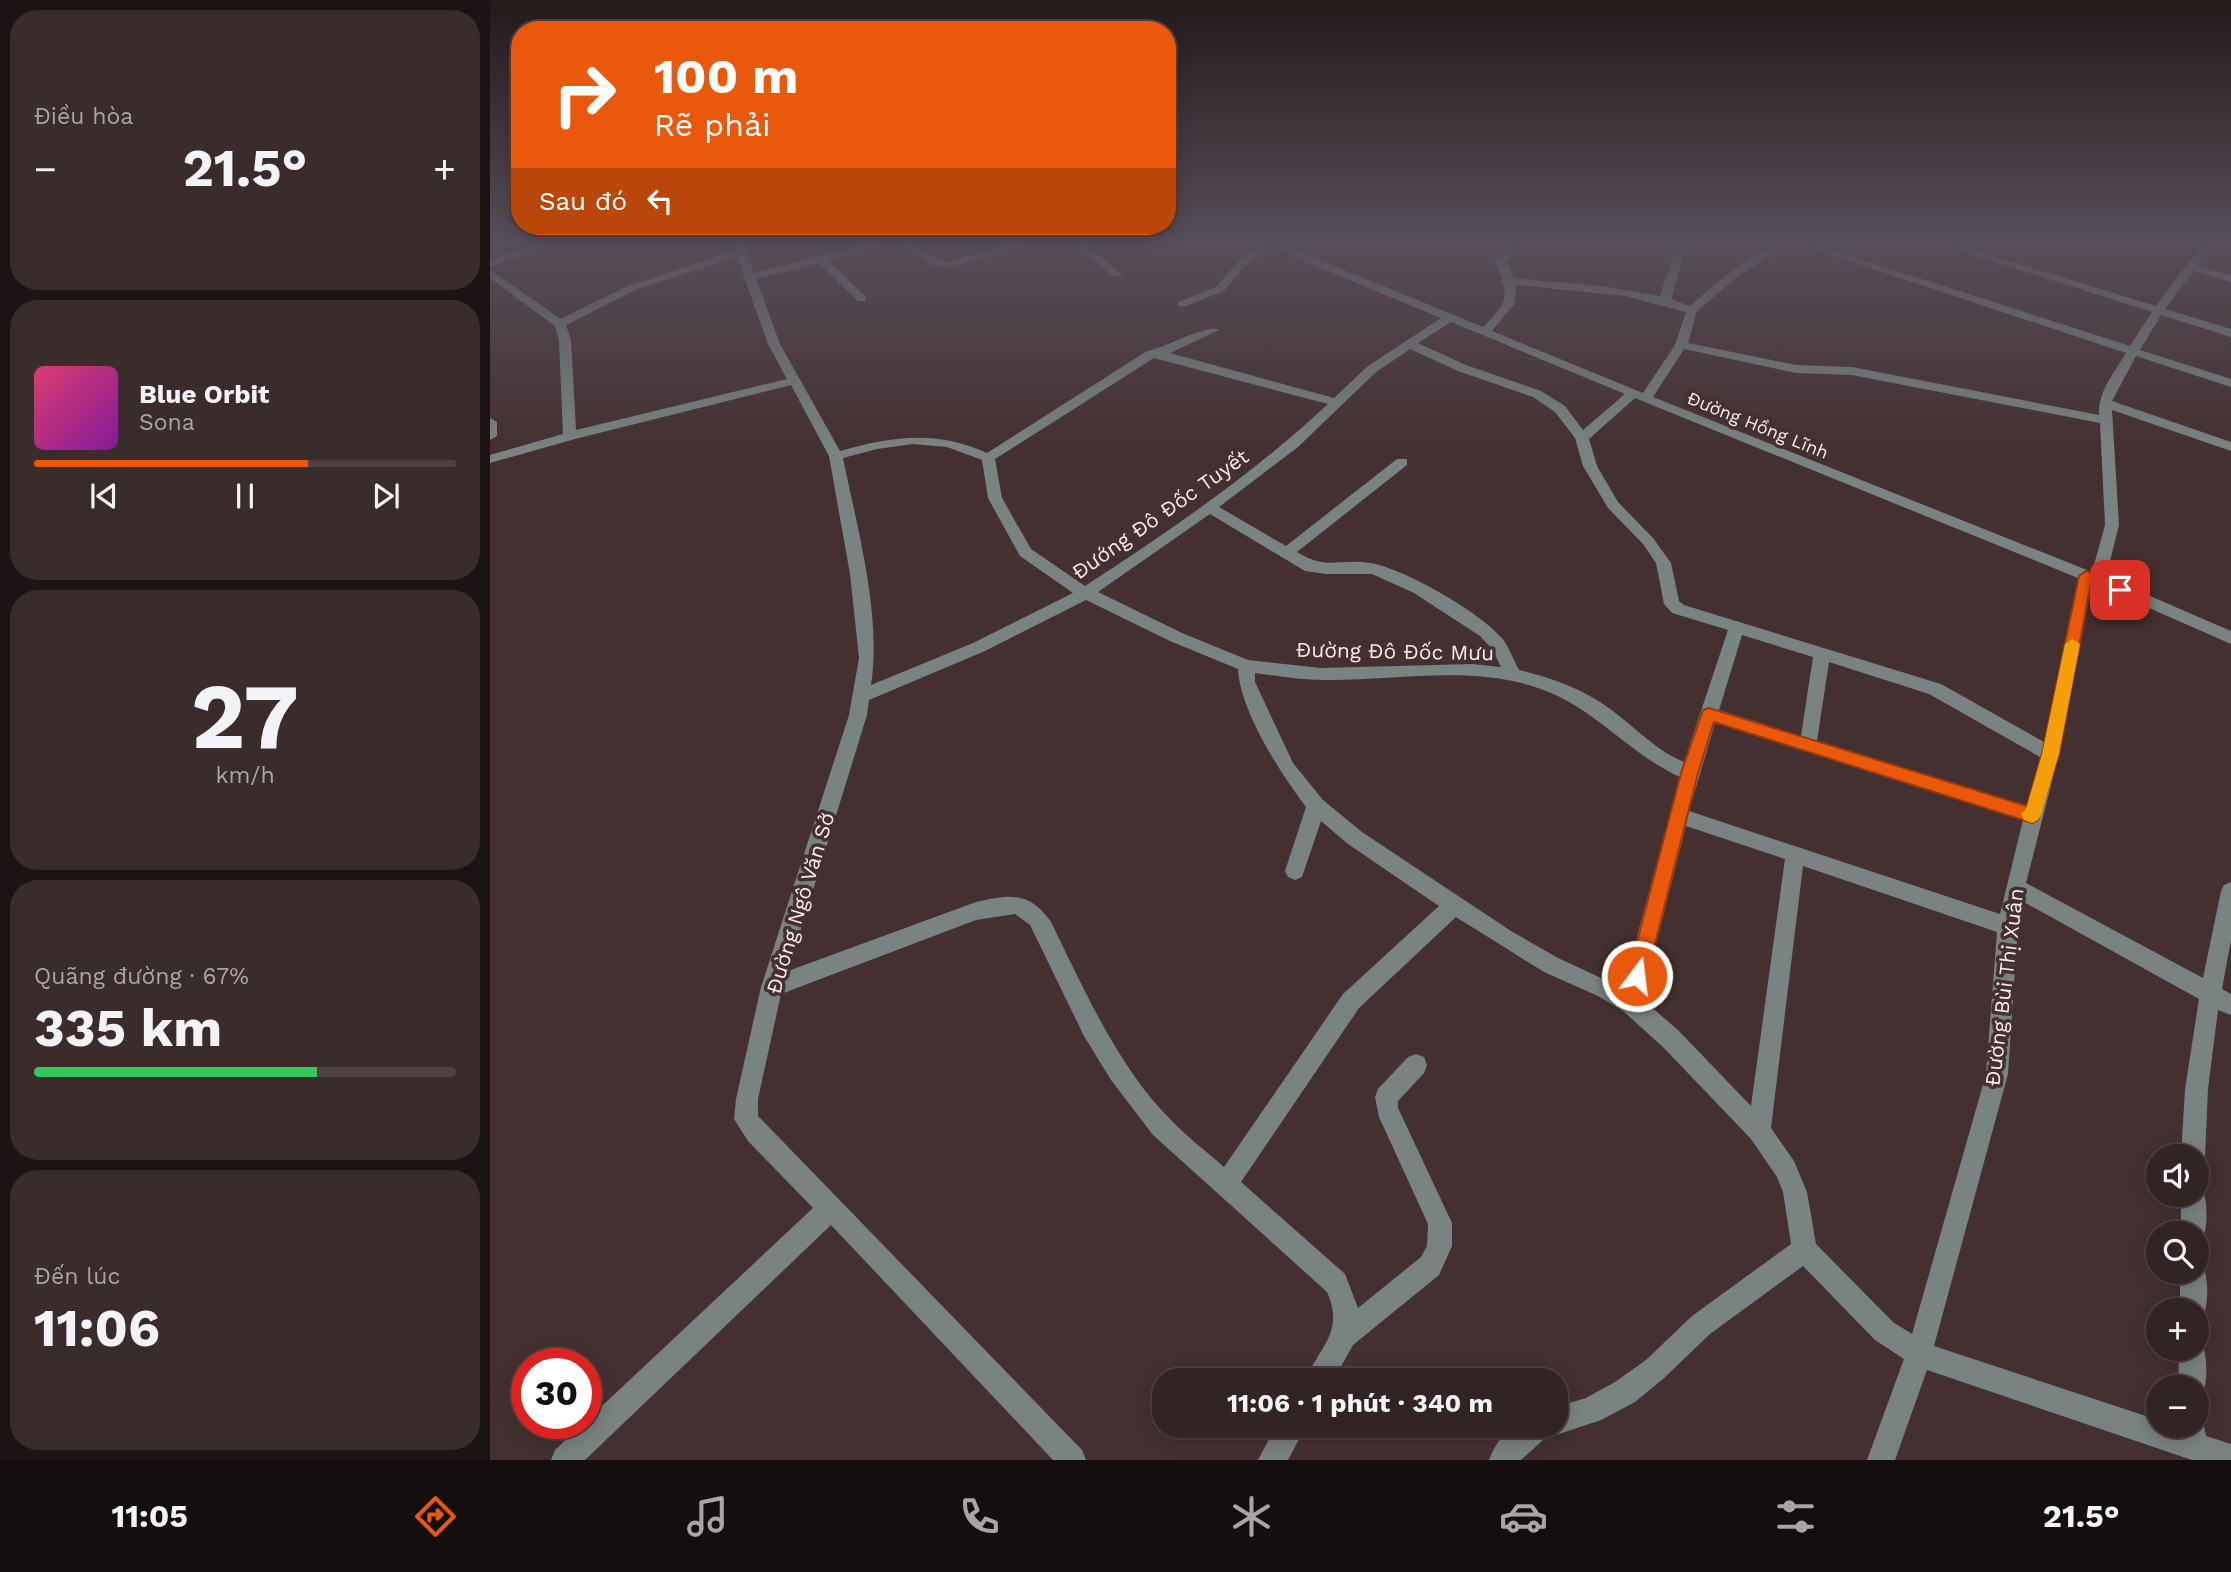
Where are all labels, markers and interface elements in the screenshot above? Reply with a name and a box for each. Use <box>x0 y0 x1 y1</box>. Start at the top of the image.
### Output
text: 100 m <box>654 47 798 105</box>
icon: right <box>539 49 630 140</box>
text: Điều hòa <box>34 103 133 130</box>
text: Rẽ phải <box>654 106 771 144</box>
text: 21.5° <box>183 138 307 199</box>
text: − <box>34 147 57 191</box>
text: + <box>433 147 456 191</box>
icon: left <box>641 182 679 220</box>
text: Sau đó <box>539 186 627 216</box>
text: Blue Orbit <box>139 379 269 409</box>
street label: Đường Hồng Lĩnh <box>1684 387 1832 463</box>
text: Sona <box>139 409 195 436</box>
street label: Đướng Đô Đốc Tuyết <box>1067 443 1253 584</box>
icon: previous <box>85 477 123 515</box>
icon: pause <box>226 477 264 515</box>
icon: next <box>367 477 405 515</box>
pin <box>2090 560 2150 620</box>
icon: arrive <box>2101 571 2139 609</box>
street label: Đường Đô Đốc Mưu <box>1296 637 1494 665</box>
text: 27 <box>191 663 299 770</box>
text: km/h <box>215 762 275 789</box>
street label: Đường Ngô Văn Sở <box>761 809 839 997</box>
street label: Đường Bùi Thị Xuân <box>1979 887 2029 1087</box>
position arrow <box>1600 939 1674 1013</box>
text: Quãng đường · 67% <box>34 963 249 990</box>
text: 335 km <box>34 998 222 1059</box>
map controls <box>2146 1144 2209 1438</box>
button: sound <box>2146 1144 2209 1207</box>
button: search <box>2146 1221 2209 1284</box>
text: Đến lúc <box>34 1263 120 1290</box>
text: 11:06 <box>34 1298 160 1359</box>
button: + <box>2146 1298 2209 1361</box>
speed limit sign: 30 <box>511 1348 602 1439</box>
button: − <box>2146 1375 2209 1438</box>
text: 11:06 · 1 phút · 340 m <box>1227 1388 1493 1418</box>
icon: directions <box>411 1492 460 1541</box>
icon: music <box>683 1492 732 1541</box>
icon: phone <box>955 1492 1004 1541</box>
icon: climate <box>1227 1492 1276 1541</box>
icon: car <box>1499 1492 1548 1541</box>
icon: filters <box>1771 1492 1820 1541</box>
text: 11:05 <box>112 1497 188 1535</box>
text: 21.5° <box>2043 1497 2119 1535</box>

